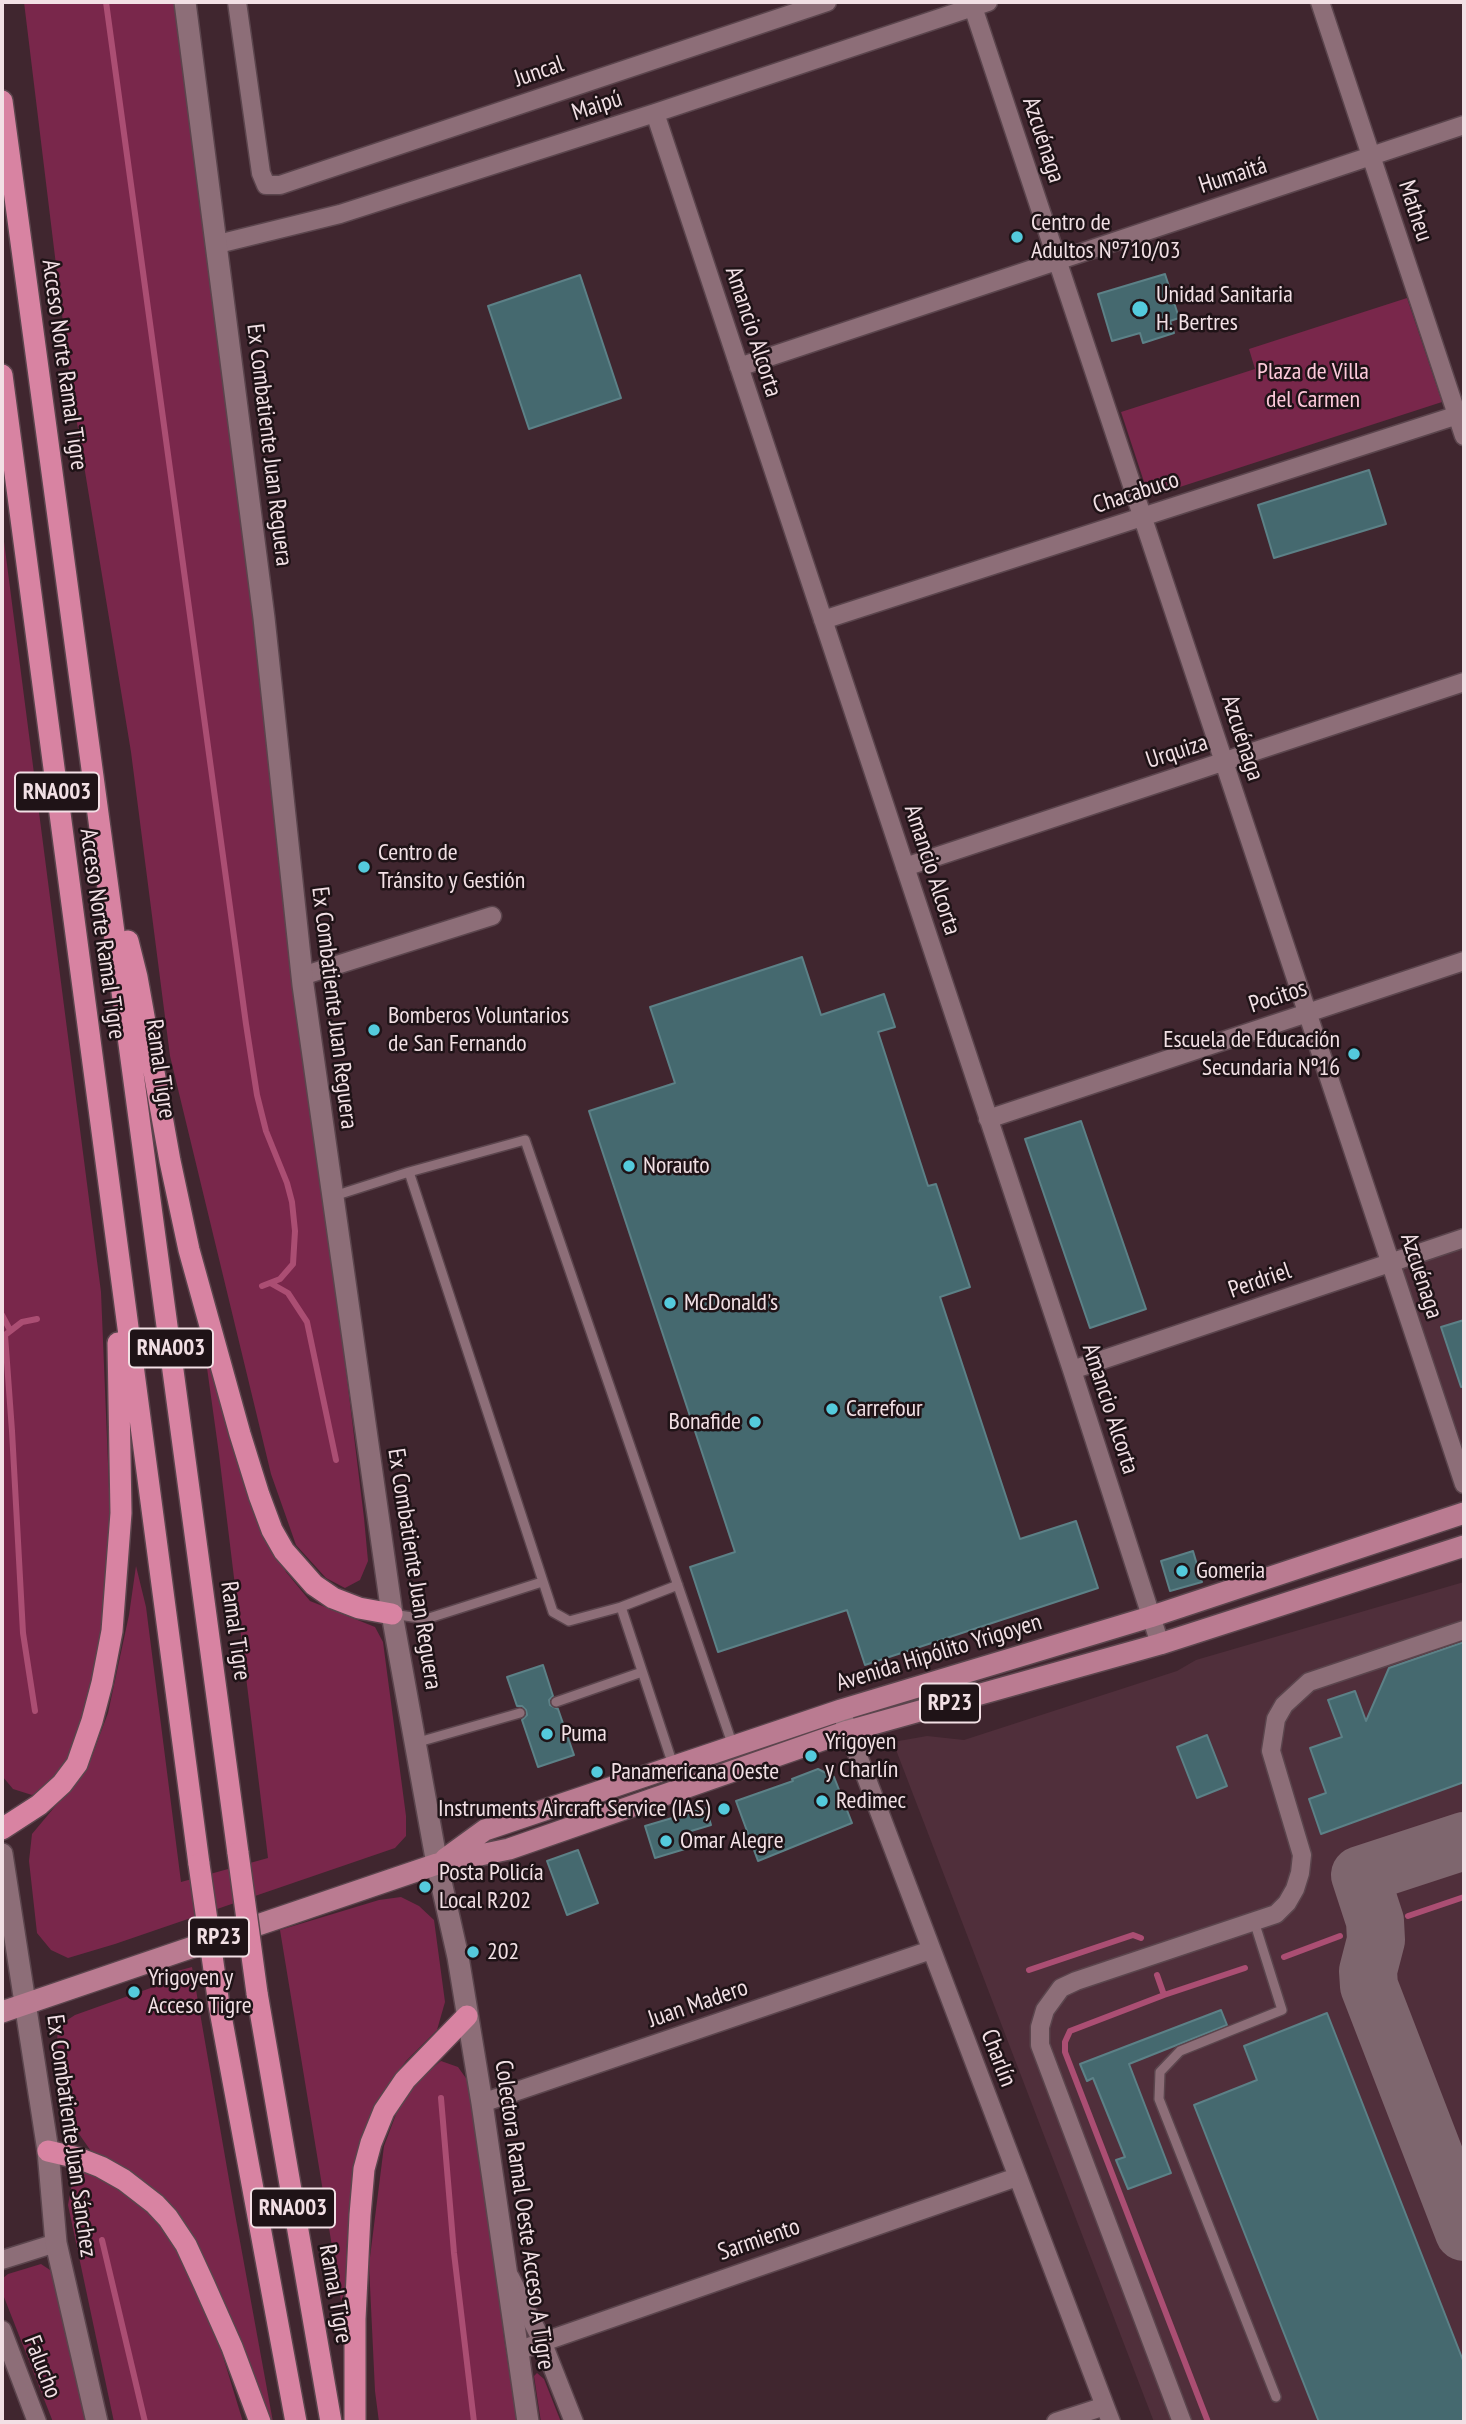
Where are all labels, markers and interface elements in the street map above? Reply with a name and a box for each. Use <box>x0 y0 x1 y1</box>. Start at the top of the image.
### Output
street label: Juncal <box>510 50 568 94</box>
street label: Maipú <box>568 84 626 128</box>
street label: Azcuénaga <box>1016 94 1070 186</box>
street label: Humaitá <box>1195 152 1271 200</box>
street label: Matheu <box>1392 177 1438 245</box>
place label: Centro de Adultos Nº710/03 <box>1031 209 1180 265</box>
marker: Centro de Adultos Nº710/03 <box>1009 229 1025 245</box>
street label: Acceso Norte Ramal Tigre <box>35 258 93 472</box>
street label: Amancio Alcorta <box>718 263 788 401</box>
place label: Unidad Sanitaria H. Bertres <box>1156 281 1293 337</box>
marker: Unidad Sanitaria H. Bertres <box>1130 299 1150 319</box>
street label: Ex Combatiente Juan Reguera <box>240 322 298 568</box>
park label: Plaza de Villa del Carmen <box>1257 358 1369 414</box>
street label: Chacabuco <box>1089 466 1183 520</box>
street label: Azcuénaga <box>1215 692 1269 784</box>
street label: Urquiza <box>1142 729 1212 775</box>
road number: RNA003 <box>15 772 99 812</box>
street label: Amancio Alcorta <box>897 801 967 939</box>
street label: Acceso Norte Ramal Tigre <box>73 827 131 1041</box>
place label: Centro de Tránsito y Gestión <box>378 839 525 895</box>
marker: Centro de Tránsito y Gestión <box>356 859 372 875</box>
street label: Ex Combatiente Juan Reguera <box>305 885 363 1131</box>
street label: Pocitos <box>1245 974 1311 1020</box>
place label: Bomberos Voluntarios de San Fernando <box>388 1002 569 1058</box>
street label: Ramal Tigre <box>139 1018 181 1120</box>
marker: Bomberos Voluntarios de San Fernando <box>366 1022 382 1038</box>
place label: Escuela de Educación Secundaria Nº16 <box>1163 1026 1340 1082</box>
marker: Escuela de Educación Secundaria Nº16 <box>1346 1046 1362 1062</box>
place label: Norauto <box>643 1152 710 1180</box>
marker: Norauto <box>621 1158 637 1174</box>
street label: Azcuénaga <box>1394 1230 1448 1322</box>
street label: Perdriel <box>1225 1257 1295 1305</box>
place label: McDonald's <box>684 1289 778 1317</box>
marker: McDonald's <box>662 1295 678 1311</box>
road number: RNA003 <box>129 1329 213 1368</box>
street label: Amancio Alcorta <box>1075 1340 1145 1478</box>
place label: Carrefour <box>846 1395 923 1423</box>
marker: Carrefour <box>824 1401 840 1417</box>
place label: Bonafide <box>668 1408 741 1436</box>
marker: Bonafide <box>747 1414 763 1430</box>
street label: Ex Combatiente Juan Reguera <box>381 1446 447 1692</box>
place label: Gomeria <box>1196 1557 1265 1585</box>
marker: Gomeria <box>1174 1563 1190 1579</box>
street label: Ramal Tigre <box>214 1580 256 1682</box>
street label: Avenida Hipólito Yrigoyen <box>833 1608 1045 1698</box>
road number: RP23 <box>920 1684 980 1722</box>
place label: Puma <box>561 1720 607 1748</box>
marker: Puma <box>539 1726 555 1742</box>
place label: Yrigoyen y Charlín <box>825 1728 898 1784</box>
marker: Yrigoyen y Charlín <box>803 1748 819 1764</box>
place label: Panamericana Oeste <box>611 1758 779 1786</box>
marker: Panamericana Oeste <box>589 1764 605 1780</box>
place label: Redimec <box>836 1787 906 1815</box>
marker: Redimec <box>814 1793 830 1809</box>
place label: Instruments Aircraft Service (IAS) <box>438 1795 710 1823</box>
marker: Instruments Aircraft Service (IAS) <box>716 1801 732 1817</box>
place label: Omar Alegre <box>680 1827 784 1855</box>
marker: Omar Alegre <box>658 1833 674 1849</box>
place label: Posta Policía Local R202 <box>439 1859 544 1915</box>
marker: Posta Policía Local R202 <box>417 1879 433 1895</box>
road number: RP23 <box>189 1918 249 1956</box>
place label: 202 <box>487 1938 519 1966</box>
marker: 202 <box>465 1944 481 1960</box>
place label: Yrigoyen y Acceso Tigre <box>148 1964 252 2020</box>
street label: Juan Madero <box>644 1974 752 2034</box>
marker: Yrigoyen y Acceso Tigre <box>126 1984 142 2000</box>
street label: Ex Combatiente Juan Sánchez <box>40 2013 102 2259</box>
street label: Charlín <box>974 2025 1022 2091</box>
street label: Colectora Ramal Oeste Acceso A Tigre <box>488 2058 560 2372</box>
road number: RNA003 <box>251 2188 335 2228</box>
street label: Sarmiento <box>714 2213 804 2267</box>
street label: Ramal Tigre <box>312 2242 358 2346</box>
street label: Falucho <box>17 2332 67 2402</box>

